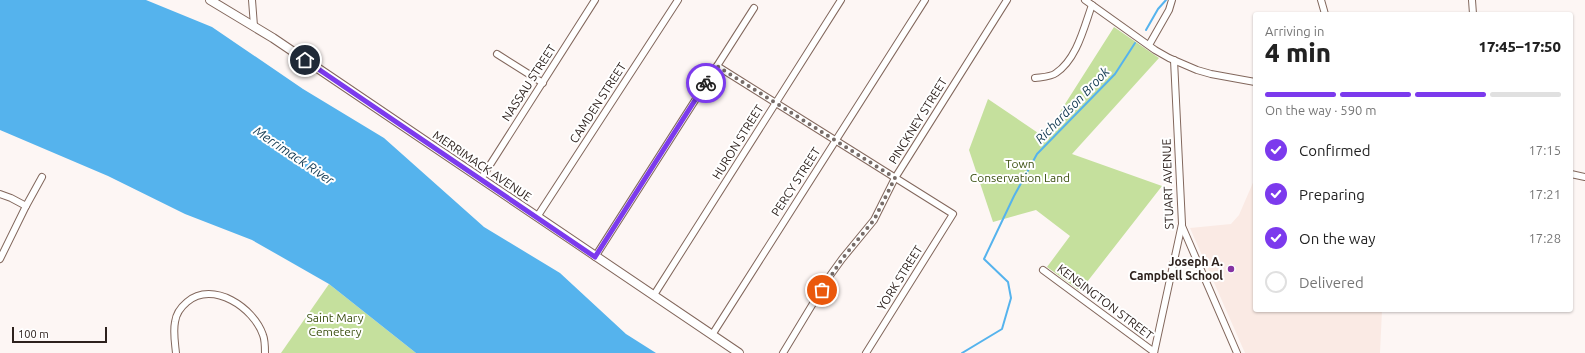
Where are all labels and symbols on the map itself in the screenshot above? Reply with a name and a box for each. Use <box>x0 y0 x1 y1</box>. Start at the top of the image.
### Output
street label: NASSAU STREET <box>499 42 558 123</box>
pin <box>288 43 322 77</box>
street label: CAMDEN STREET <box>567 60 629 145</box>
courier <box>686 63 726 103</box>
water label: Richardson Brook <box>1032 64 1112 146</box>
street label: PINCKNEY STREET <box>886 75 950 166</box>
street label: HURON STREET <box>709 102 766 181</box>
water label: Merrimack River <box>251 123 337 187</box>
street label: MERRIMACK AVENUE <box>431 128 534 203</box>
street label: STUART AVENUE <box>1159 138 1176 230</box>
street label: PERCY STREET <box>769 145 823 218</box>
park label: Town Conservation Land <box>970 157 1070 184</box>
street label: YORK STREET <box>874 243 925 313</box>
place label: Joseph A. Campbell School <box>1129 255 1223 282</box>
street label: KENSINGTON STREET <box>1055 261 1156 342</box>
marker: Joseph A. Campbell School <box>1226 264 1236 274</box>
pin <box>805 273 839 307</box>
park label: Saint Mary Cemetery <box>307 311 364 338</box>
scale bar <box>12 325 107 344</box>

